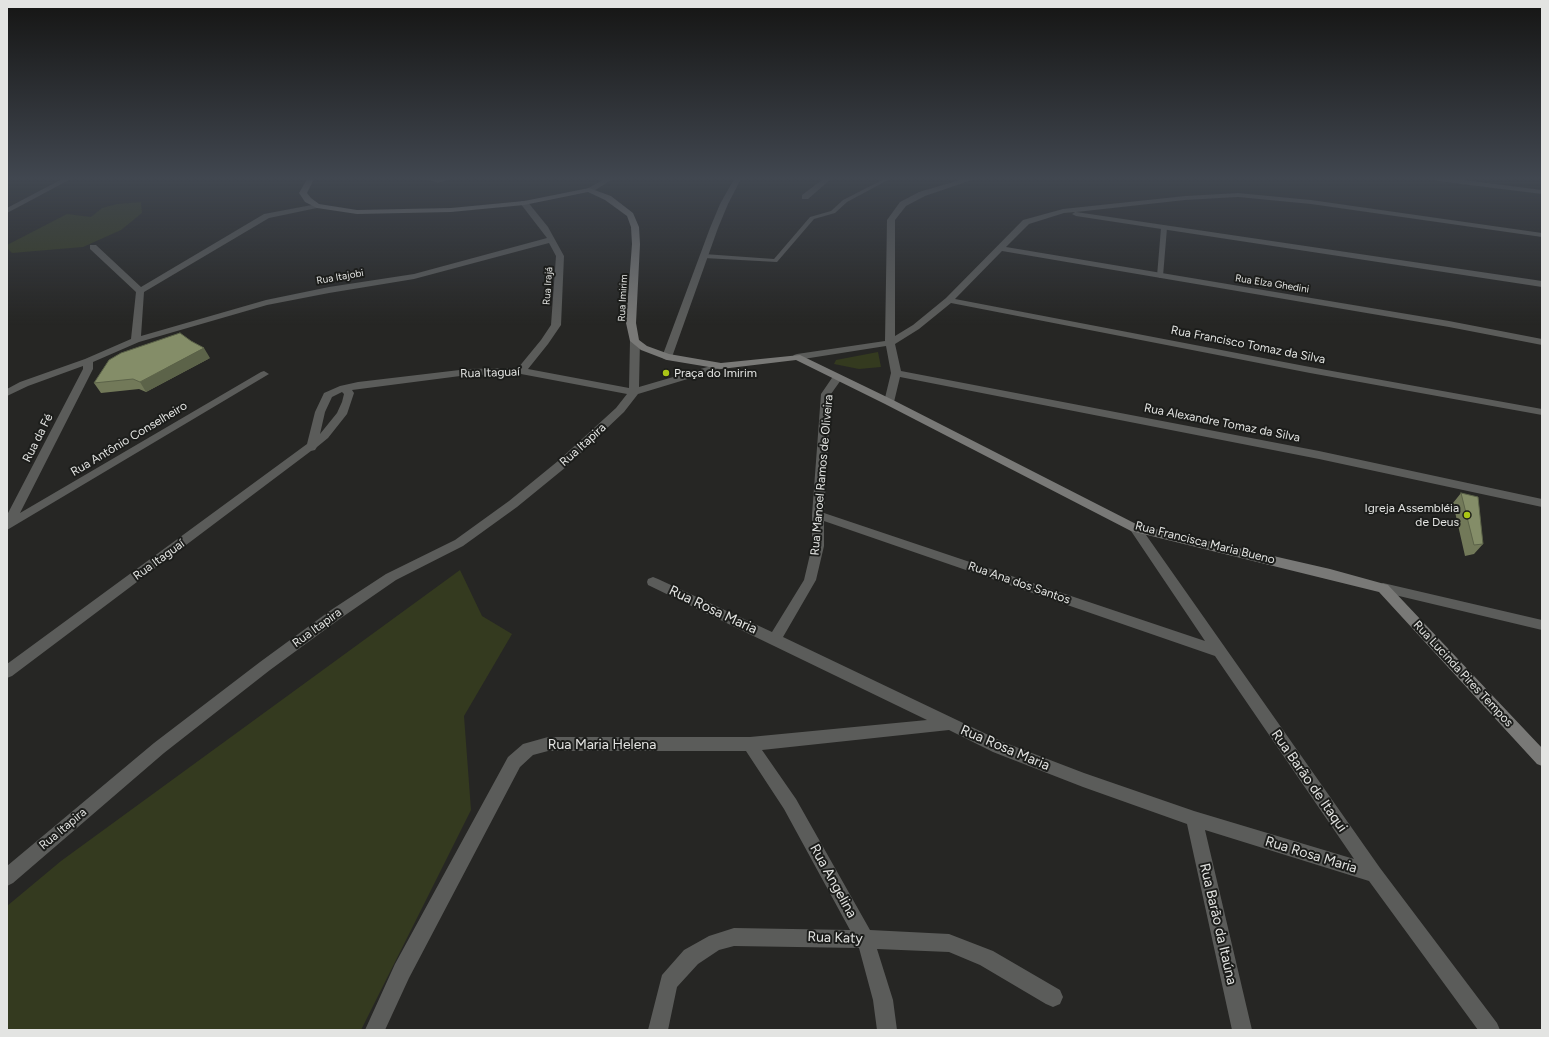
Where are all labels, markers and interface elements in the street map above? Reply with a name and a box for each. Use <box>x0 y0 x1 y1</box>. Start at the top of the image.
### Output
street label: Rua Irajá <box>541 266 555 306</box>
street label: Rua Itajobi <box>315 267 365 287</box>
street label: Rua Elza Ghedini <box>1234 272 1310 296</box>
street label: Rua Imirim <box>616 274 630 322</box>
street label: Rua Francisco Tomaz da Silva <box>1170 323 1326 367</box>
street label: Rua Itaguaí <box>460 365 520 381</box>
place label: Praça do Imirim <box>674 366 757 380</box>
marker: Praça do Imirim <box>661 368 671 378</box>
street label: Rua Manoel Ramos de Oliveira <box>808 394 836 556</box>
street label: Rua Antônio Conselheiro <box>68 399 190 479</box>
street label: Rua Alexandre Tomaz da Silva <box>1143 401 1301 445</box>
street label: Rua da Fé <box>20 411 56 465</box>
street label: Rua Itapira <box>557 421 609 469</box>
place label: Igreja Assembléia de Deus <box>1365 501 1459 529</box>
marker: Igreja Assembléia de Deus <box>1462 510 1472 520</box>
street label: Rua Francisca Maria Bueno <box>1134 519 1276 567</box>
street label: Rua Itaguaí <box>131 537 187 583</box>
street label: Rua Ana dos Santos <box>966 559 1072 607</box>
street label: Rua Rosa Maria <box>666 582 760 638</box>
street label: Rua Itapira <box>290 605 344 651</box>
street label: Rua Lucinda Pires Tempos <box>1410 618 1516 730</box>
street label: Rua Rosa Maria <box>958 722 1052 774</box>
street label: Rua Barão de Itaqui <box>1267 727 1351 835</box>
street label: Rua Maria Helena <box>548 737 656 753</box>
street label: Rua Itapira <box>36 805 90 853</box>
street label: Rua Rosa Maria <box>1263 833 1359 877</box>
street label: Rua Angelina <box>806 841 860 921</box>
street label: Rua Barão da Itaúna <box>1196 862 1240 986</box>
street label: Rua Katy <box>807 929 863 947</box>

